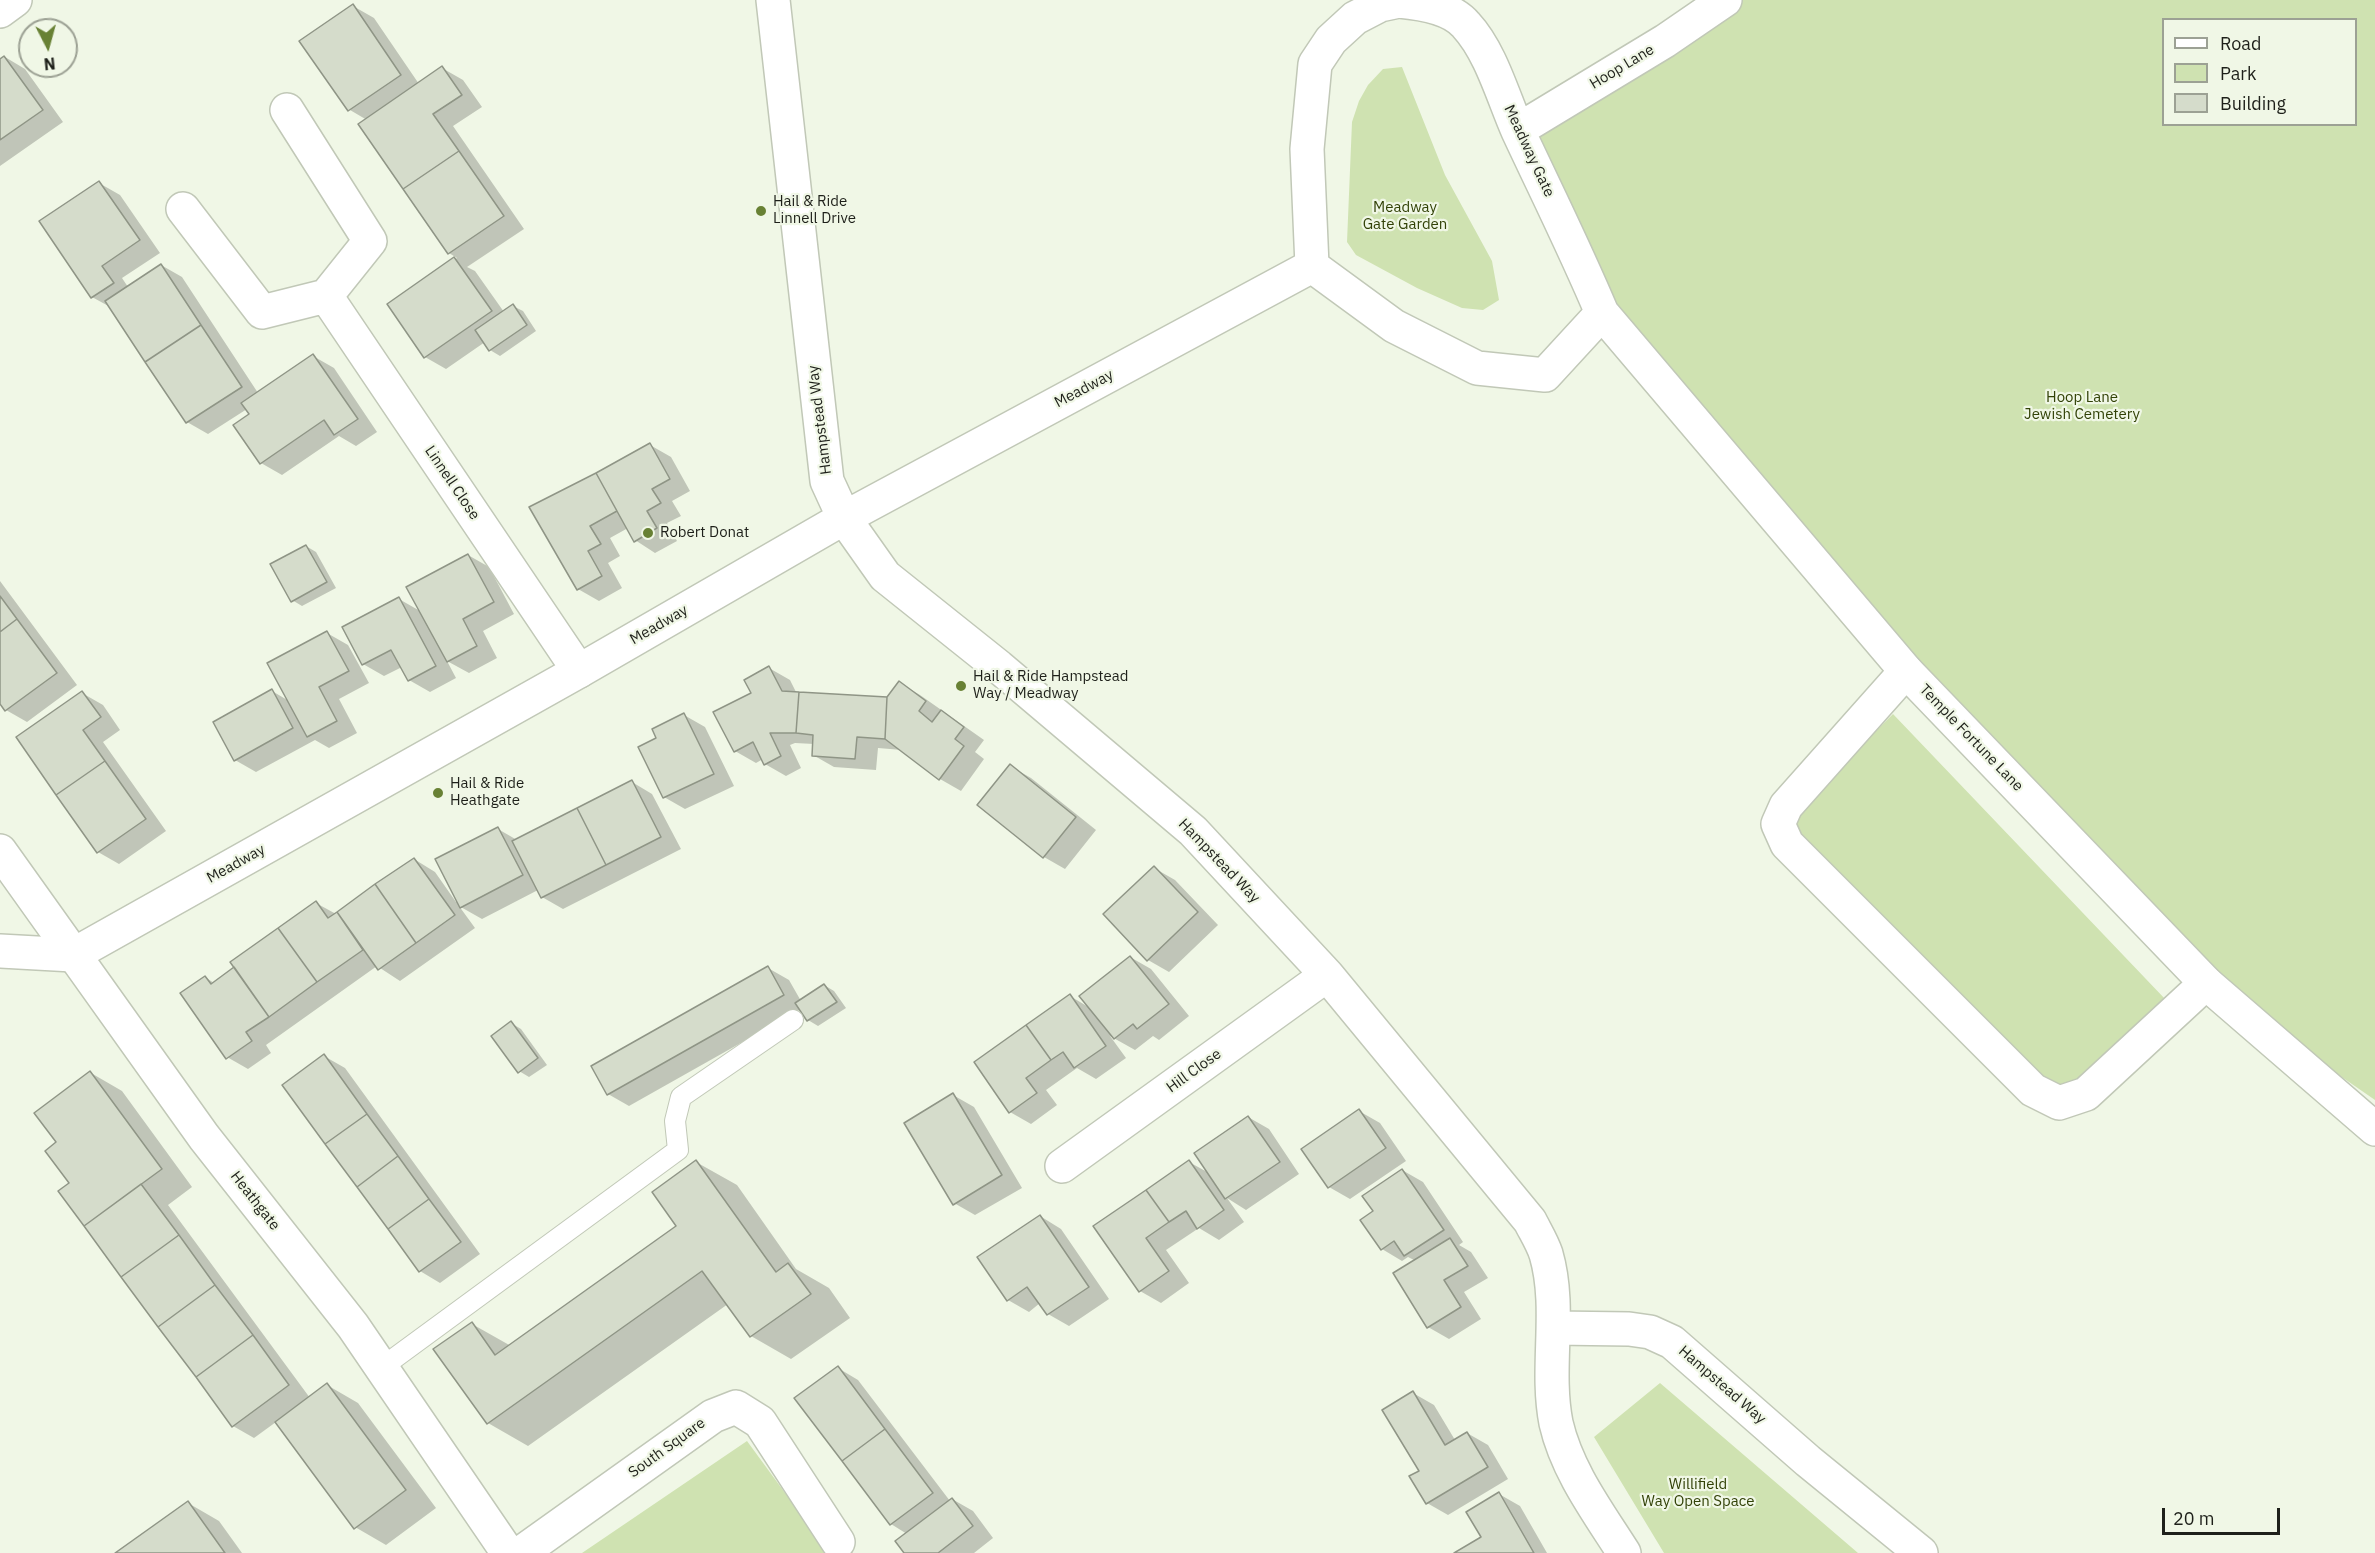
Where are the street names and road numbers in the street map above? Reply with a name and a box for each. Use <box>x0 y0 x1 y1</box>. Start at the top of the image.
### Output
street label: Hoop Lane <box>1587 41 1657 93</box>
street label: Meadway Gate <box>1500 102 1558 200</box>
street label: Hampstead Way <box>804 364 836 476</box>
street label: Meadway <box>1052 366 1116 412</box>
street label: Linnell Close <box>421 443 483 523</box>
street label: Meadway <box>627 601 691 649</box>
street label: Temple Fortune Lane <box>1915 681 2027 795</box>
street label: Hampstead Way <box>1174 815 1264 907</box>
street label: Meadway <box>204 841 268 887</box>
street label: Hill Close <box>1163 1045 1225 1097</box>
street label: Heathgate <box>226 1168 284 1234</box>
street label: Hampstead Way <box>1675 1342 1769 1428</box>
street label: South Square <box>625 1414 709 1482</box>

